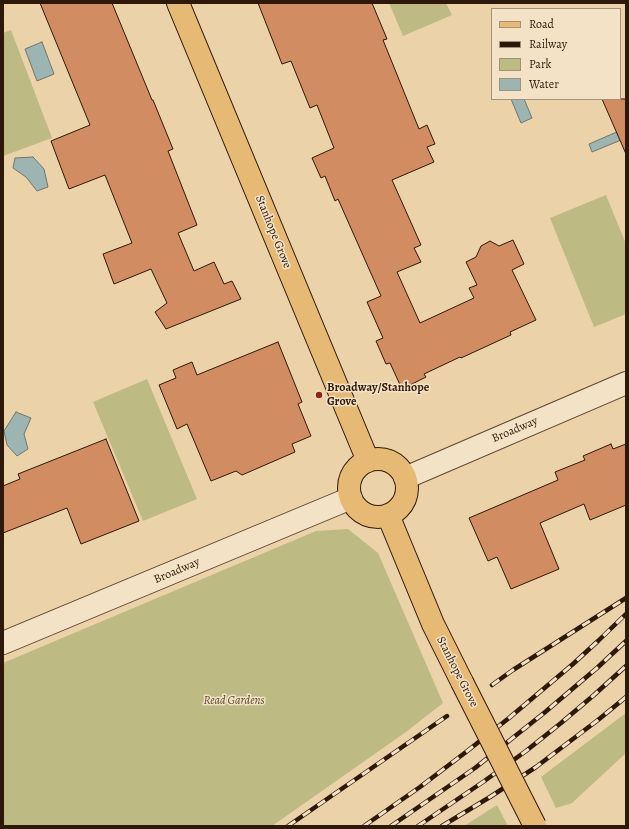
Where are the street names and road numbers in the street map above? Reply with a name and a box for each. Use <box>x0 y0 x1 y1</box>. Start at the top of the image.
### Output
street label: Stanhope Grove <box>252 193 294 271</box>
street label: Broadway <box>490 414 540 446</box>
street label: Broadway <box>152 555 202 587</box>
street label: Stanhope Grove <box>433 634 481 710</box>

